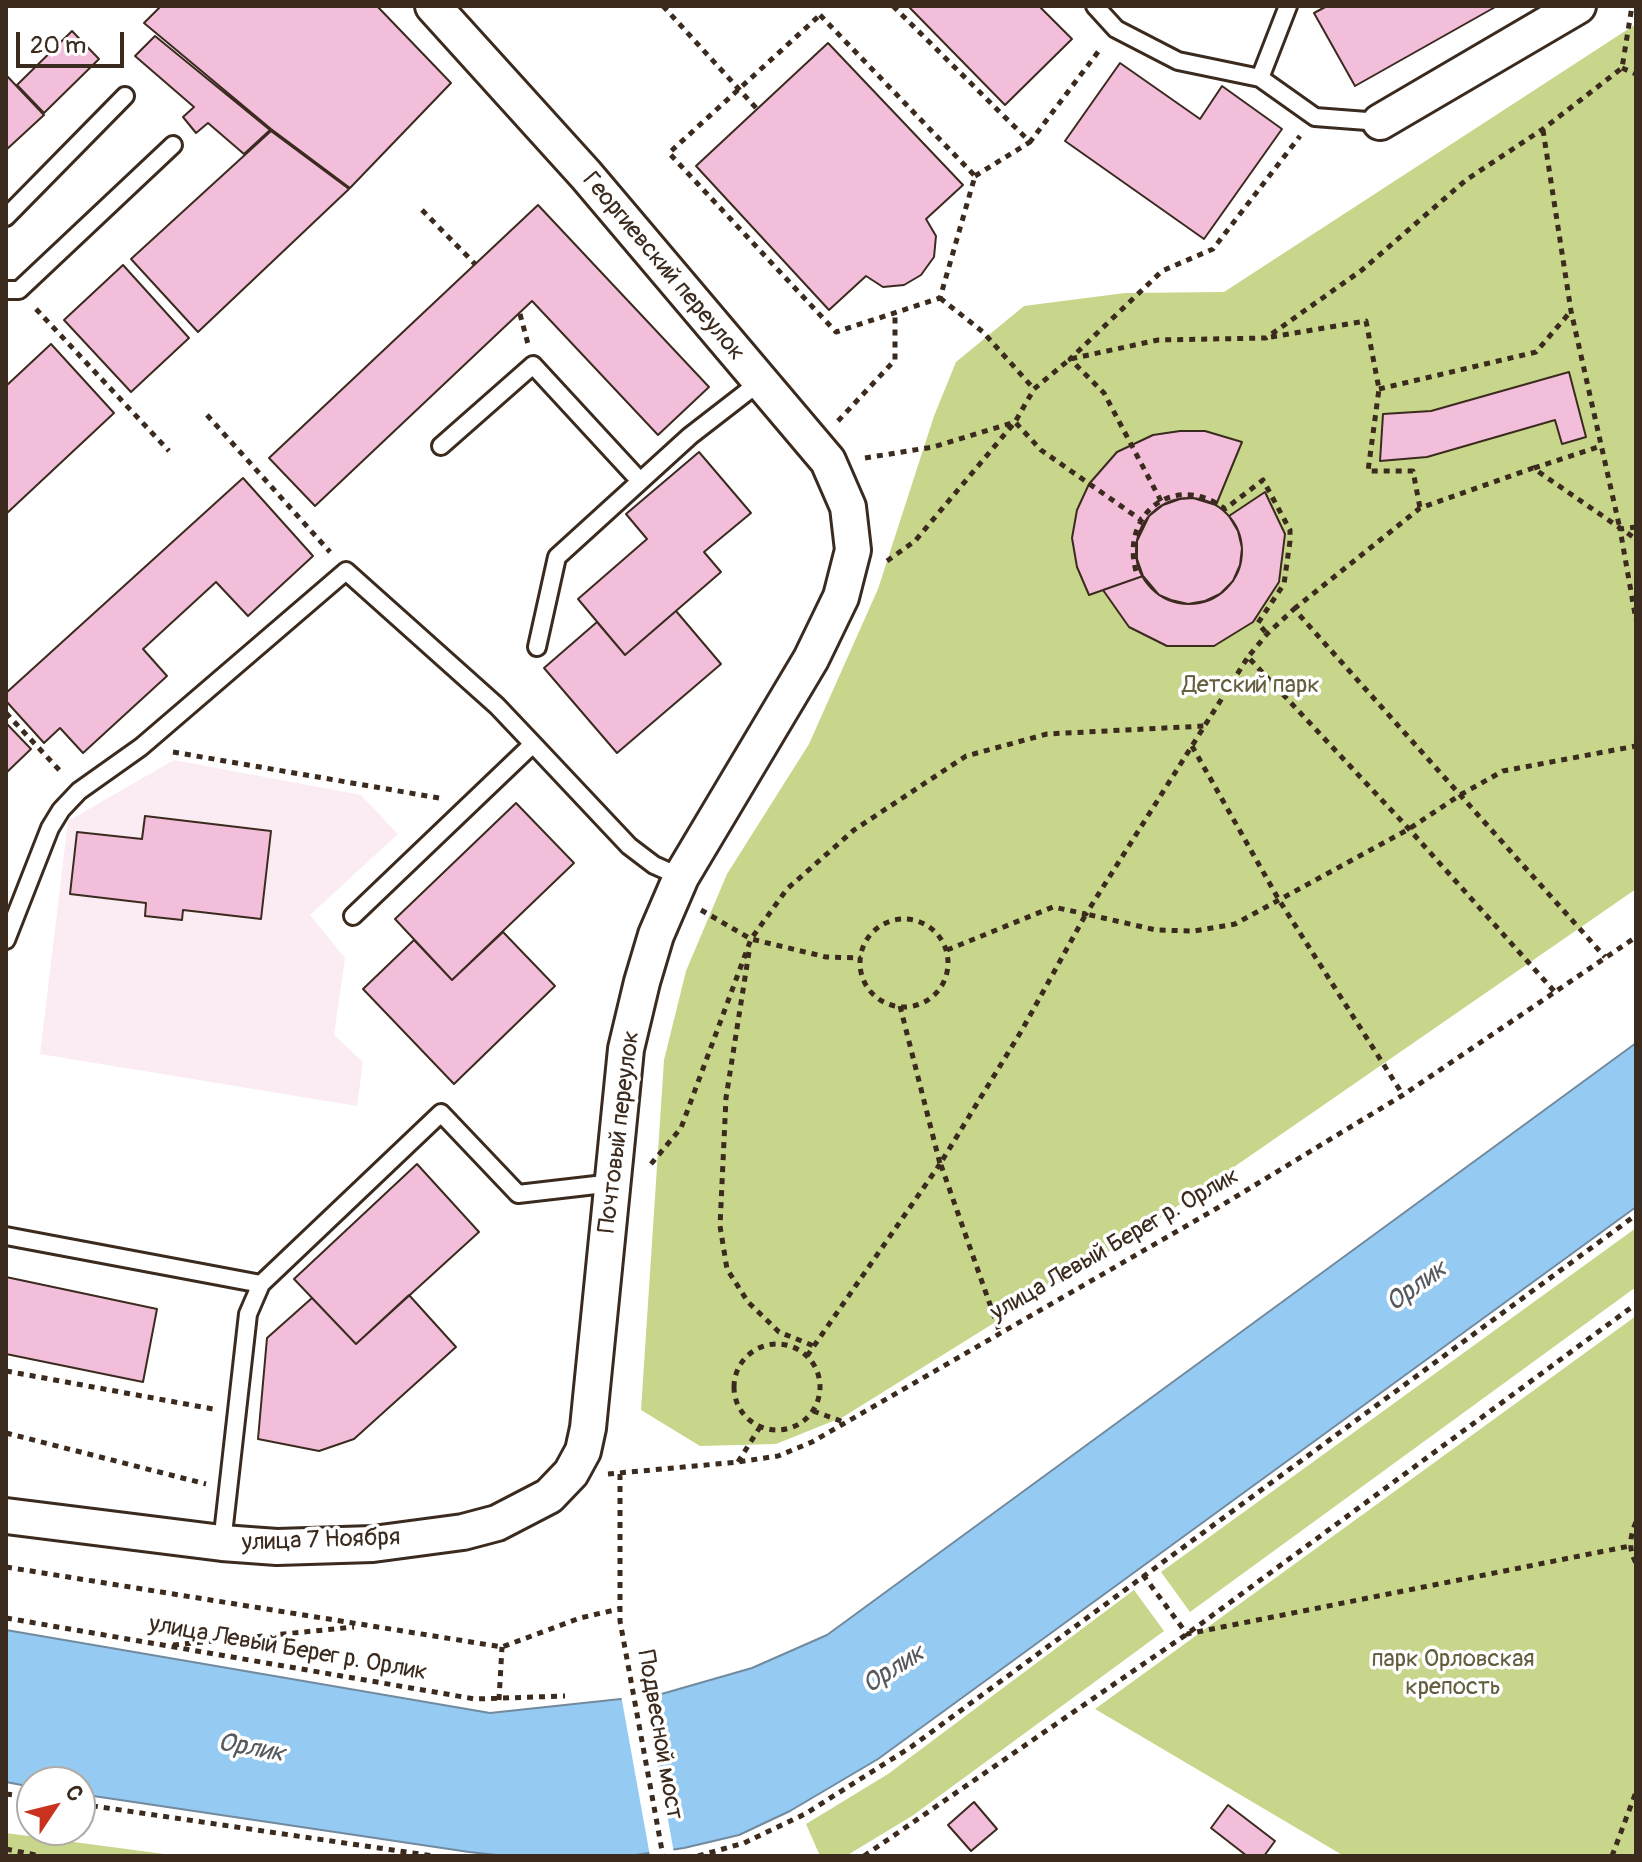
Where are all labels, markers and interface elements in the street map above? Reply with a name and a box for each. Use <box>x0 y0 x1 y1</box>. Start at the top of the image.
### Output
scale bar <box>20 16 128 66</box>
text: 20 m <box>30 31 86 60</box>
street label: Георгиевский переулок <box>576 167 750 367</box>
park label: Детский парк <box>1182 672 1320 700</box>
street label: Почтовый переулок <box>593 1029 647 1235</box>
street label: улица Левый Берег р. Орлик <box>986 1162 1244 1328</box>
water label: Орлик <box>1381 1255 1453 1319</box>
street label: улица 7 Ноября <box>241 1524 401 1558</box>
street label: улица Левый Берег р. Орлик <box>147 1610 429 1688</box>
water label: Орлик <box>857 1639 931 1701</box>
park label: парк Орловская крепость <box>1371 1646 1535 1702</box>
street label: Подвесной мост <box>630 1648 688 1822</box>
water label: Орлик <box>215 1728 287 1770</box>
north arrow <box>16 1766 96 1846</box>
text: С <box>59 1780 89 1807</box>

